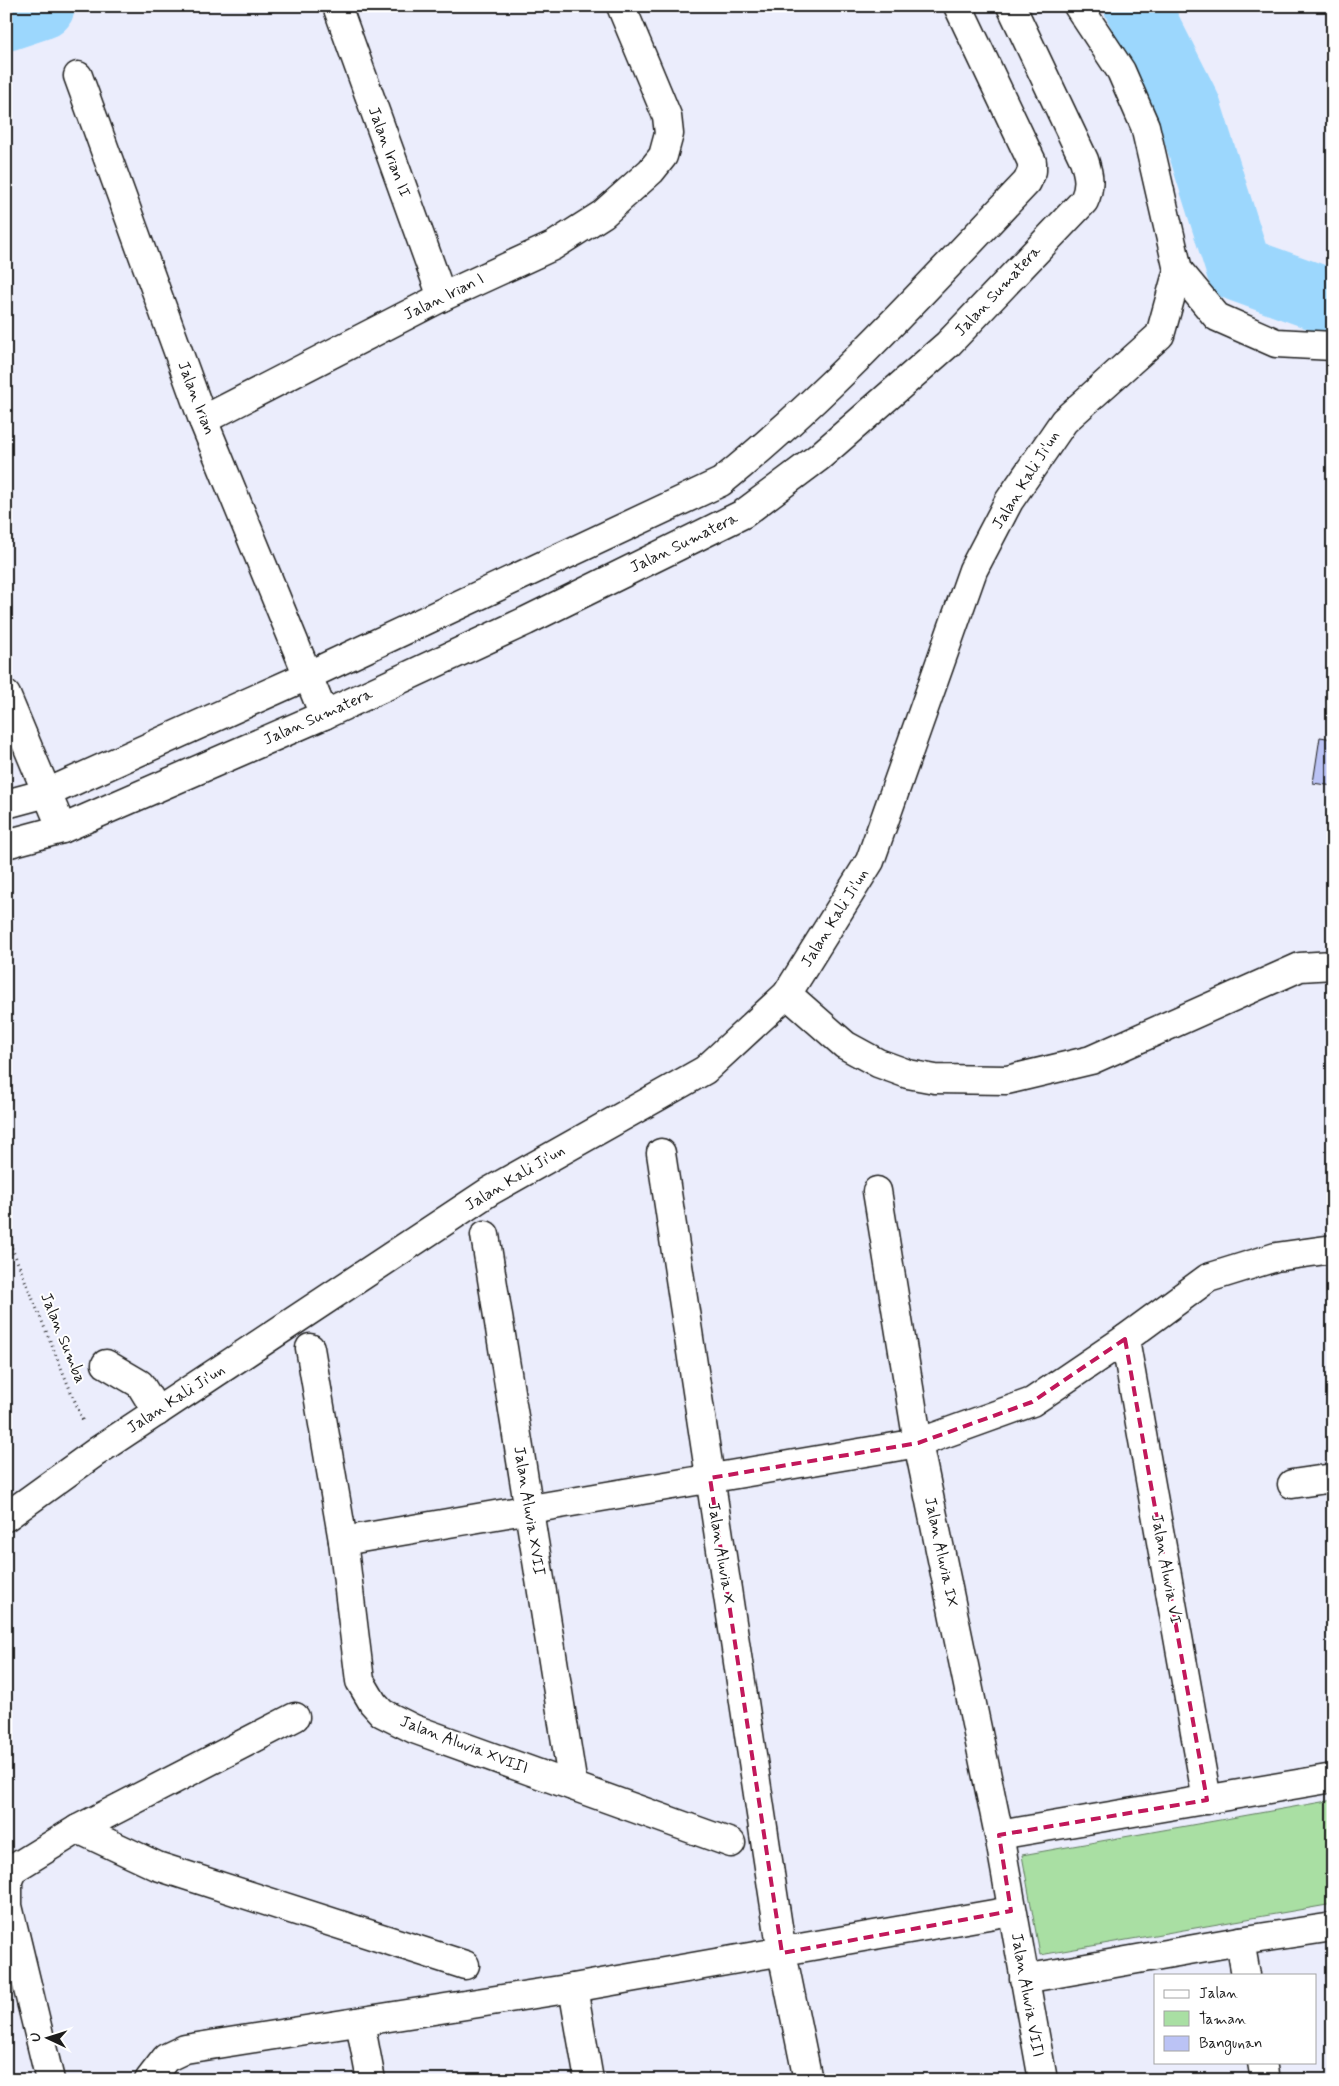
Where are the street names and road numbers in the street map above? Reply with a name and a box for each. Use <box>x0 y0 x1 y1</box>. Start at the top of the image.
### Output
street label: Jalan Irian II <box>363 104 415 200</box>
street label: Jalan Sumatera <box>950 241 1046 341</box>
street label: Jalan Irian I <box>400 269 488 325</box>
street label: Jalan Irian <box>172 358 220 438</box>
street label: Jalan Kali Ji'un <box>987 427 1065 533</box>
street label: Jalan Sumatera <box>627 508 742 578</box>
street label: Jalan Sumatera <box>260 683 376 750</box>
street label: Jalan Kali Ji'un <box>796 865 874 971</box>
street label: Jalan Kali Ji'un <box>461 1140 569 1216</box>
street label: Jalan Sumba <box>35 1290 91 1386</box>
street label: Jalan Kali Ji'un <box>123 1360 229 1438</box>
street label: Jalan Aluvia XVII <box>508 1445 550 1577</box>
street label: Jalan Aluvia IX <box>919 1495 963 1609</box>
street label: Jalan Aluvia X <box>703 1500 739 1606</box>
street label: Jalan Aluvia VI <box>1146 1512 1186 1626</box>
street label: Jalan Aluvia XVIII <box>397 1711 531 1779</box>
street label: Jalan Aluvia VIII <box>1006 1931 1048 2059</box>

